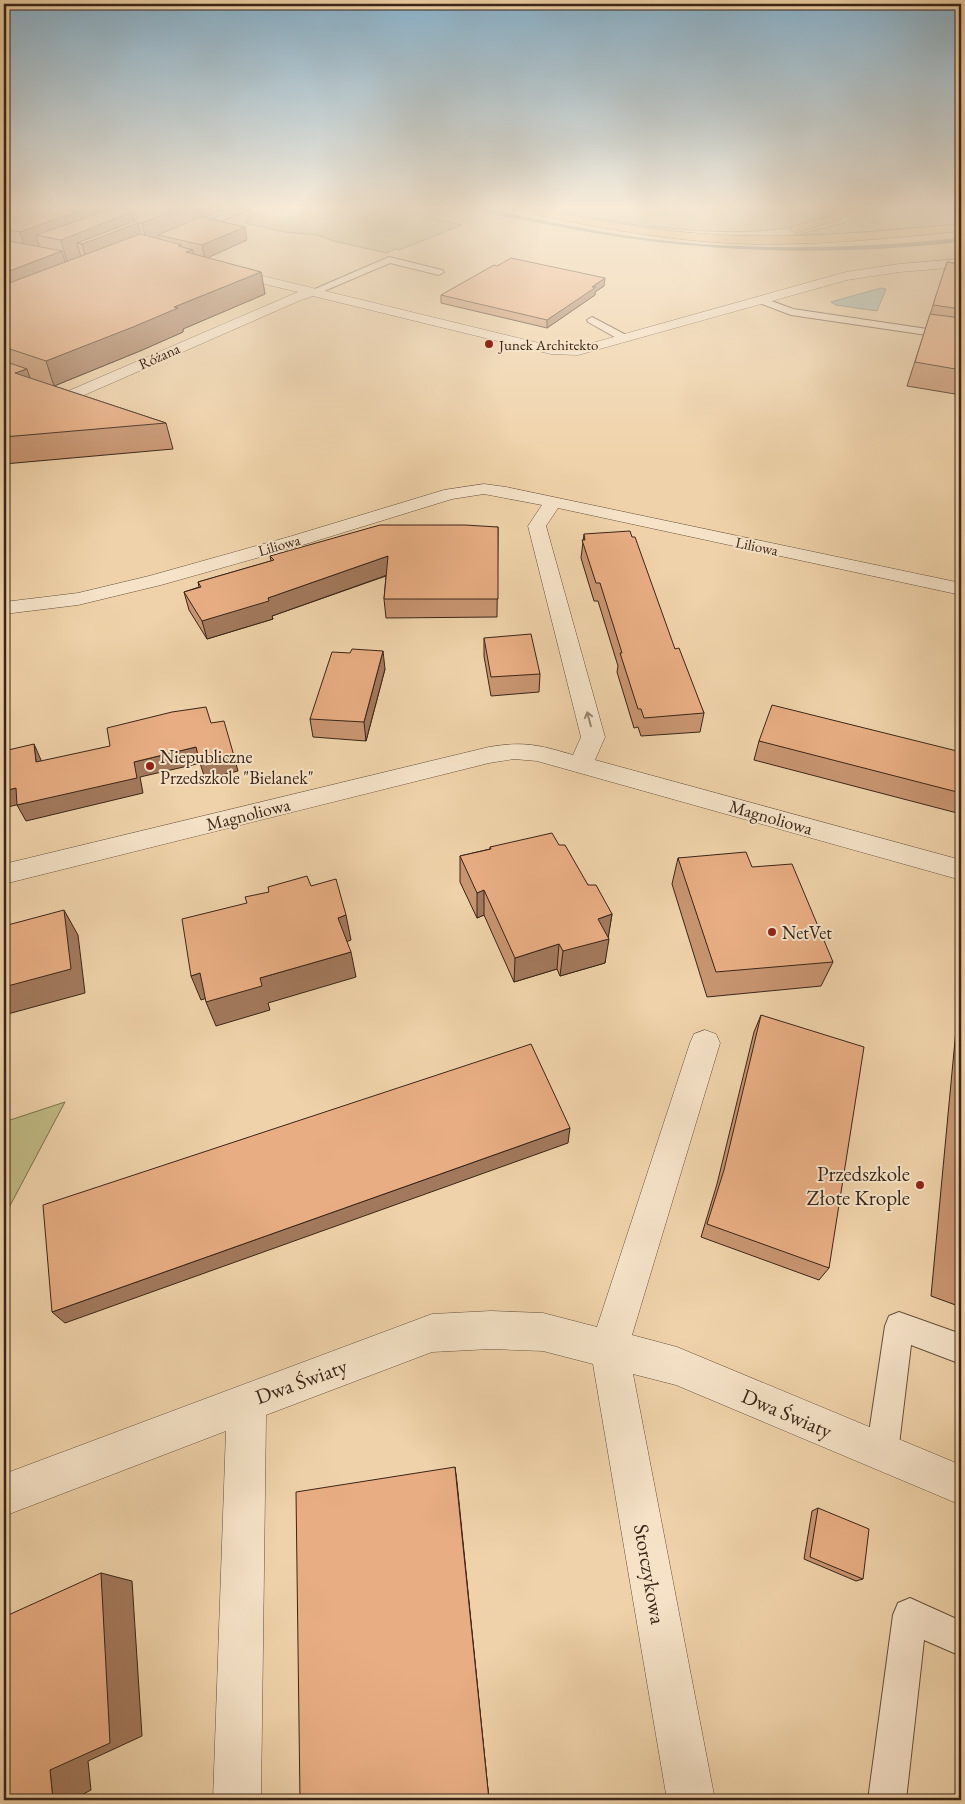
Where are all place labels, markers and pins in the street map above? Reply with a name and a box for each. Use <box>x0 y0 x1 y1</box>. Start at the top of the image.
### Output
place label: Junek Architekto <box>497 335 598 354</box>
marker: Junek Architekto <box>483 338 495 350</box>
place label: Niepubliczne Przedszkole "Bielanek" <box>160 745 314 789</box>
marker: Niepubliczne Przedszkole "Bielanek" <box>144 760 156 772</box>
place label: NetVet <box>782 921 832 944</box>
marker: NetVet <box>766 926 778 938</box>
place label: Przedszkole Złote Krople <box>807 1160 910 1211</box>
marker: Przedszkole Złote Krople <box>914 1179 926 1191</box>

